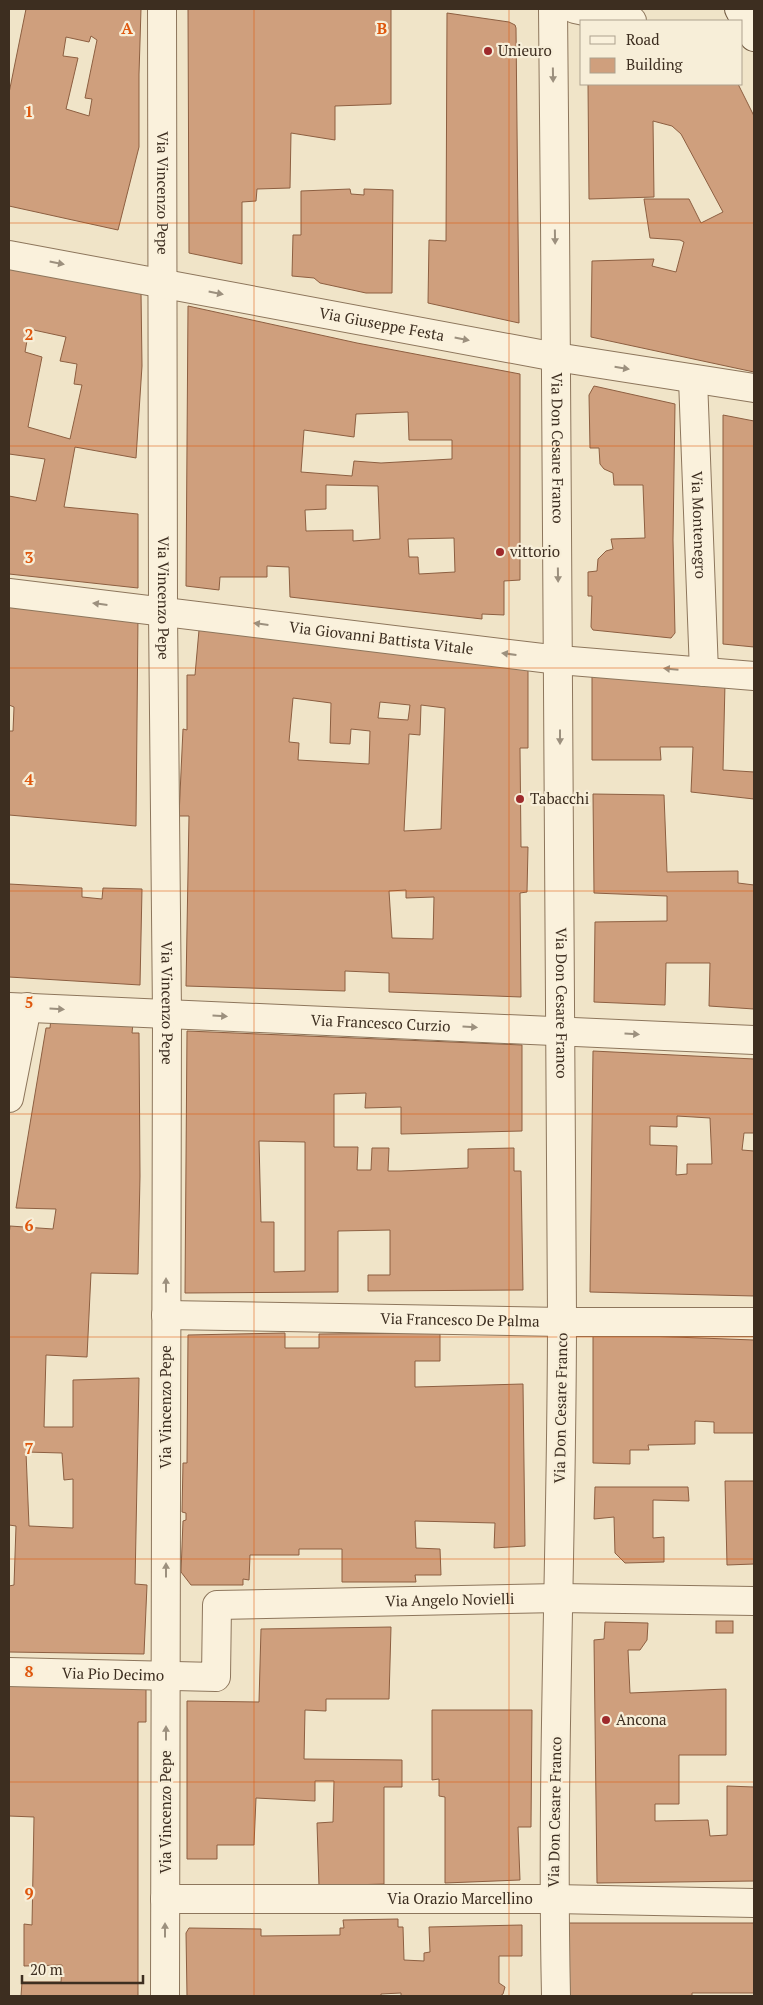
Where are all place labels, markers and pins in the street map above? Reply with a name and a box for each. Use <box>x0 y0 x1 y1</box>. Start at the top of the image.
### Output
place label: Unieuro <box>498 40 552 60</box>
marker: Unieuro <box>482 45 494 57</box>
place label: vittorio <box>509 541 560 561</box>
marker: vittorio <box>494 546 506 558</box>
place label: Tabacchi <box>530 788 589 808</box>
marker: Tabacchi <box>514 793 526 805</box>
place label: Ancona <box>616 1709 667 1729</box>
marker: Ancona <box>600 1714 612 1726</box>

